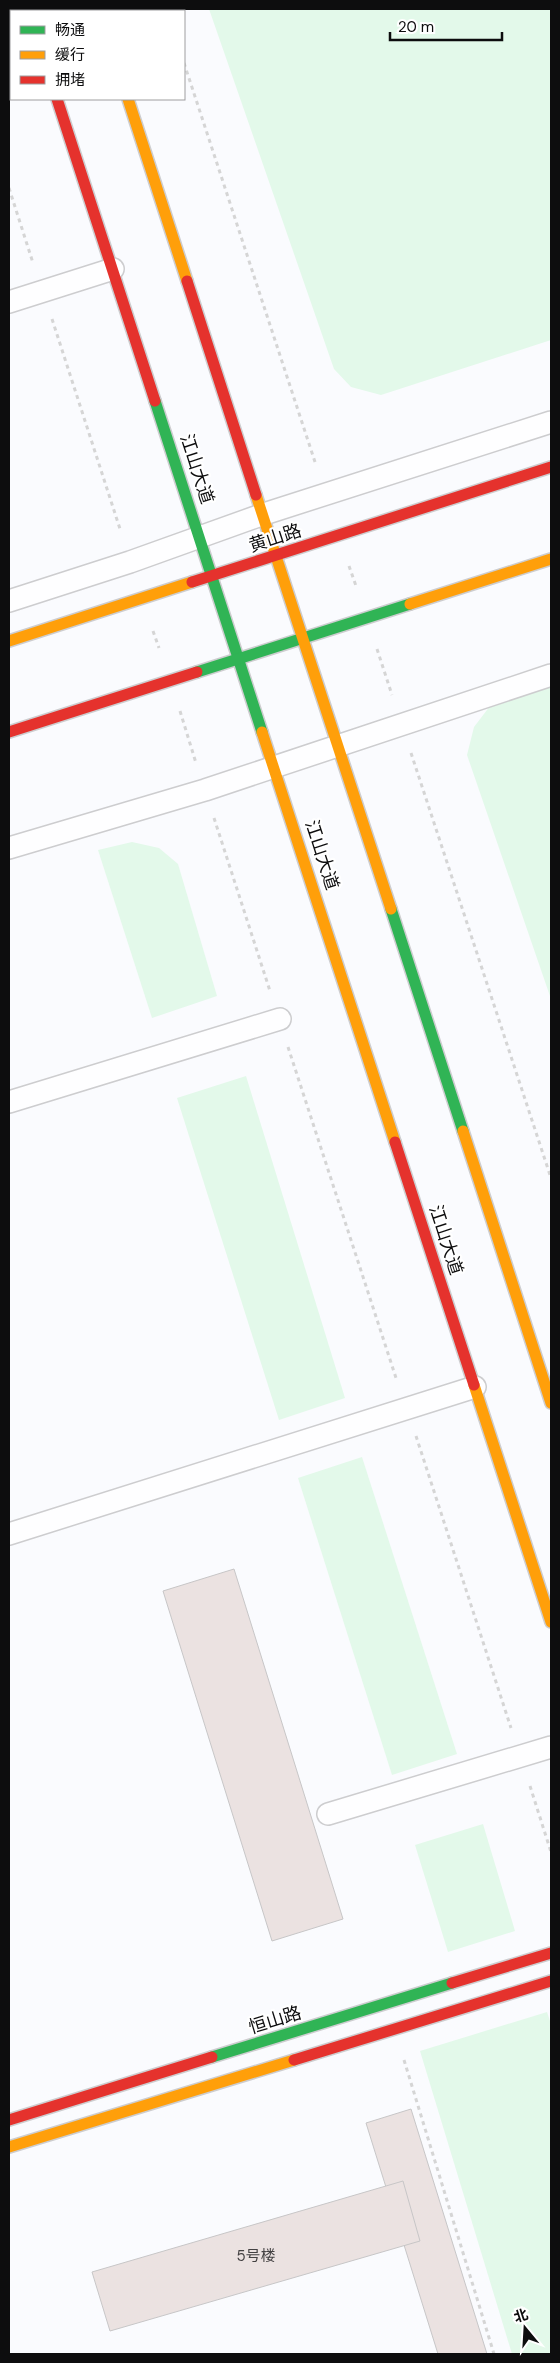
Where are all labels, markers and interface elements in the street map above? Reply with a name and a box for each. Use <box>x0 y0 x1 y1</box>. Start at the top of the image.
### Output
legend <box>10 10 185 100</box>
scale bar <box>390 10 502 42</box>
text: 20 m <box>398 17 434 37</box>
text: 畅通 <box>55 20 85 40</box>
text: 缓行 <box>55 45 85 65</box>
text: 拥堵 <box>55 70 85 90</box>
street label: 江山大道 <box>174 431 220 507</box>
street label: 黄山路 <box>246 518 304 558</box>
street label: 江山大道 <box>299 817 345 893</box>
street label: 江山大道 <box>423 1202 469 1278</box>
street label: 恒山路 <box>246 2001 304 2039</box>
house number: 5号楼 <box>236 2246 276 2266</box>
north arrow <box>500 2303 550 2353</box>
text: 北 <box>512 2305 530 2326</box>

